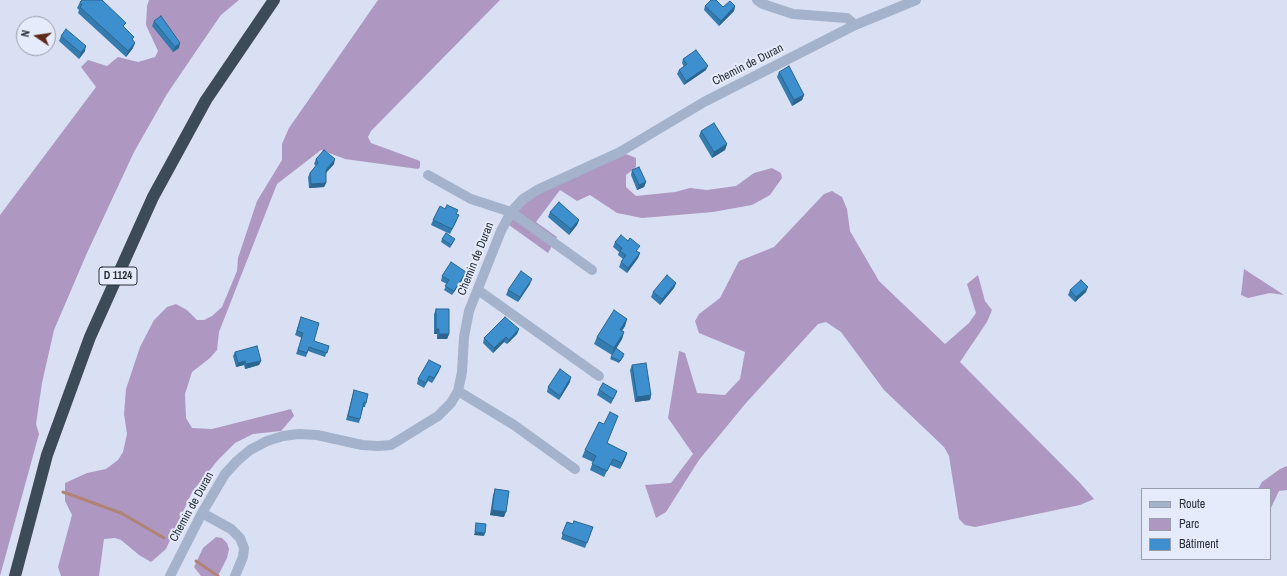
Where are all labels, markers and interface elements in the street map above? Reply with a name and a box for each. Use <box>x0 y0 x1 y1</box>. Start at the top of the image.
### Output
north arrow <box>16 16 56 56</box>
text: N <box>18 29 33 38</box>
street label: Chemin de Duran <box>710 41 786 89</box>
street label: Chemin de Duran <box>455 220 497 298</box>
road number: D 1124 <box>99 267 137 285</box>
street label: Chemin de Duran <box>167 470 217 544</box>
legend <box>1141 488 1271 560</box>
text: Route <box>1179 496 1205 512</box>
text: Parc <box>1179 516 1199 532</box>
text: Bâtiment <box>1179 536 1218 552</box>

